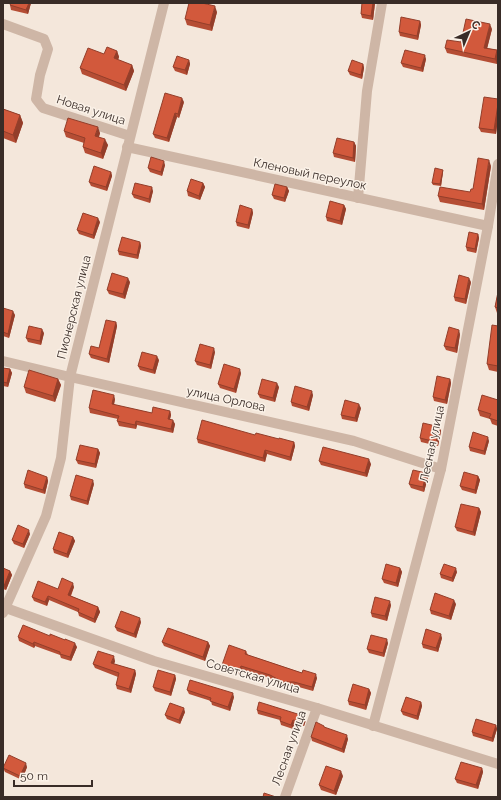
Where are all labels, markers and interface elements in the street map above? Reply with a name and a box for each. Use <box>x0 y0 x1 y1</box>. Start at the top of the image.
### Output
north arrow <box>449 12 489 52</box>
text: С <box>468 18 483 33</box>
street label: Новая улица <box>55 92 127 128</box>
street label: Кленовый переулок <box>252 155 368 193</box>
street label: Пионерская улица <box>54 254 94 360</box>
street label: улица Орлова <box>185 384 267 414</box>
street label: Лесная улица <box>417 404 447 484</box>
street label: Советская улица <box>205 656 301 696</box>
street label: Лесная улица <box>269 709 309 787</box>
scale bar <box>14 762 92 788</box>
text: 50 m <box>20 769 48 783</box>

